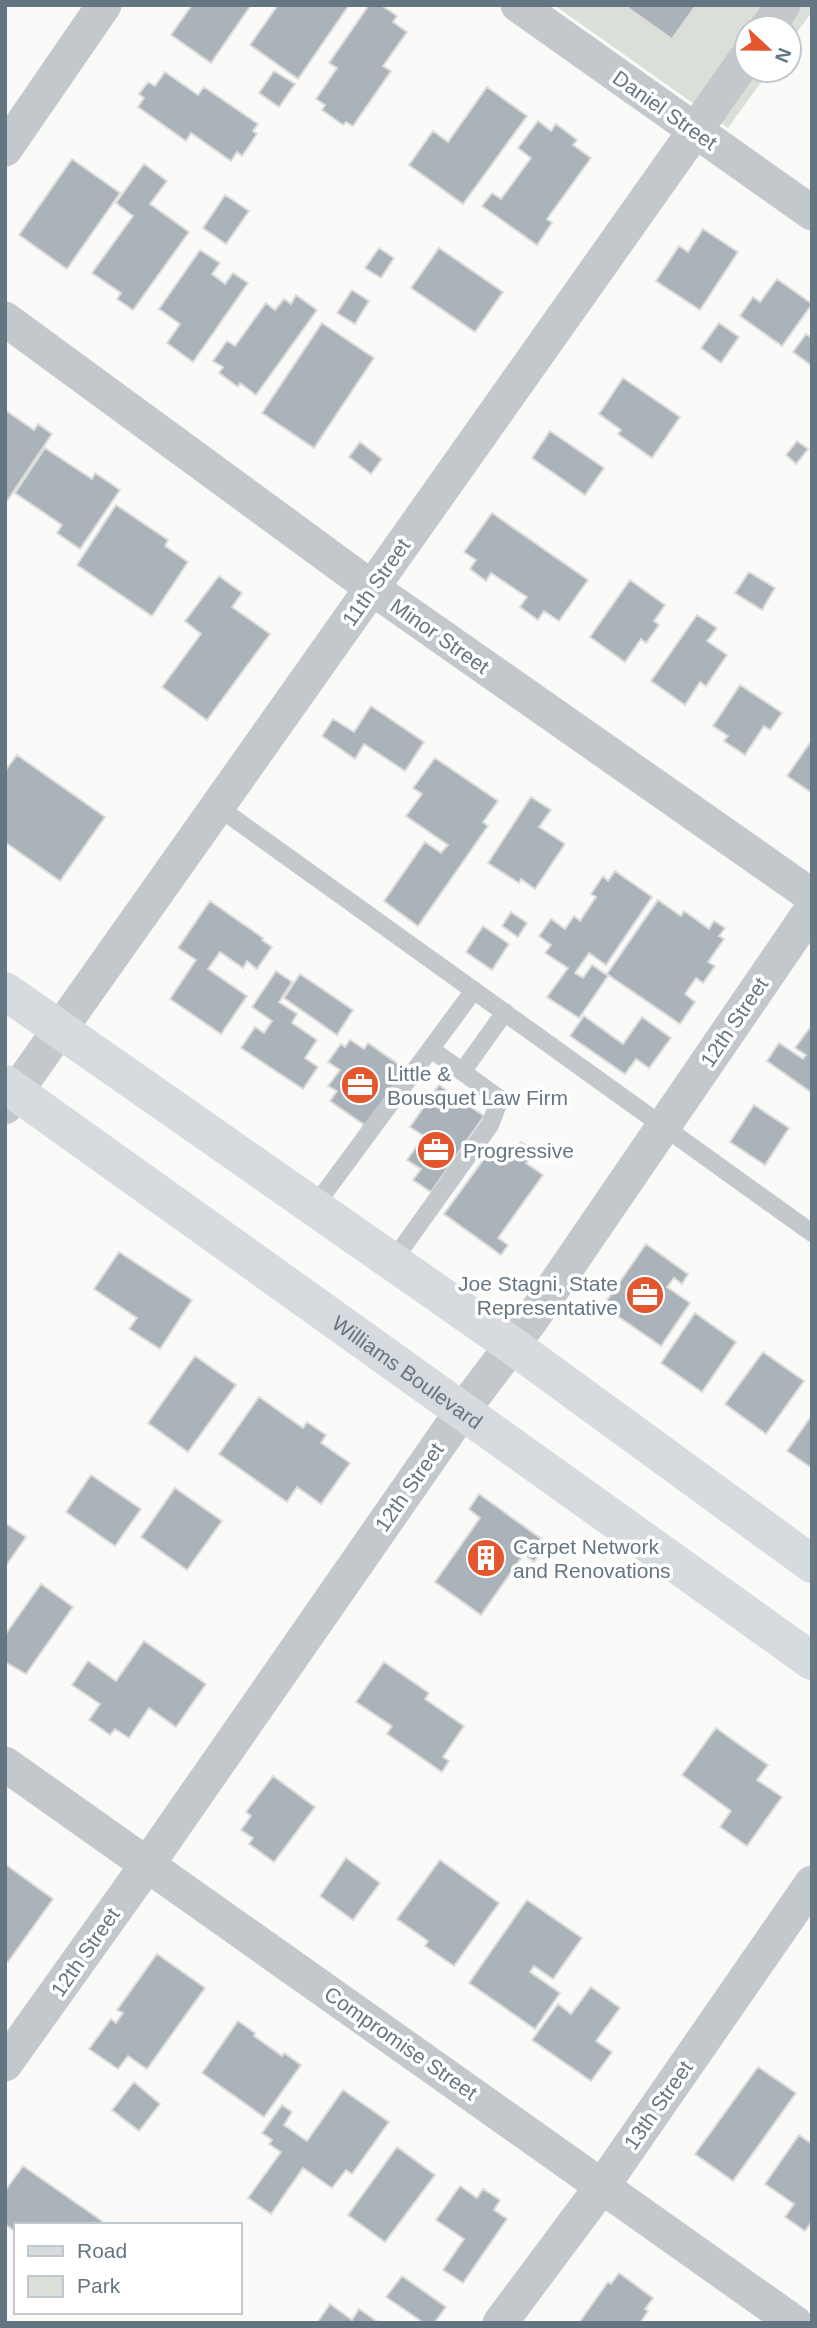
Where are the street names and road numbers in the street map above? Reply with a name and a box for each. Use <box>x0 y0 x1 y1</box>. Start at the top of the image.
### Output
street label: Daniel Street <box>609 66 721 154</box>
street label: 11th Street <box>338 534 415 630</box>
street label: Minor Street <box>387 594 494 678</box>
street label: 12th Street <box>696 973 772 1071</box>
street label: Williams Boulevard <box>328 1311 487 1433</box>
street label: 12th Street <box>370 1438 448 1536</box>
street label: 12th Street <box>46 1903 124 2001</box>
street label: Compromise Street <box>320 1982 482 2104</box>
street label: 13th Street <box>619 2056 697 2154</box>

